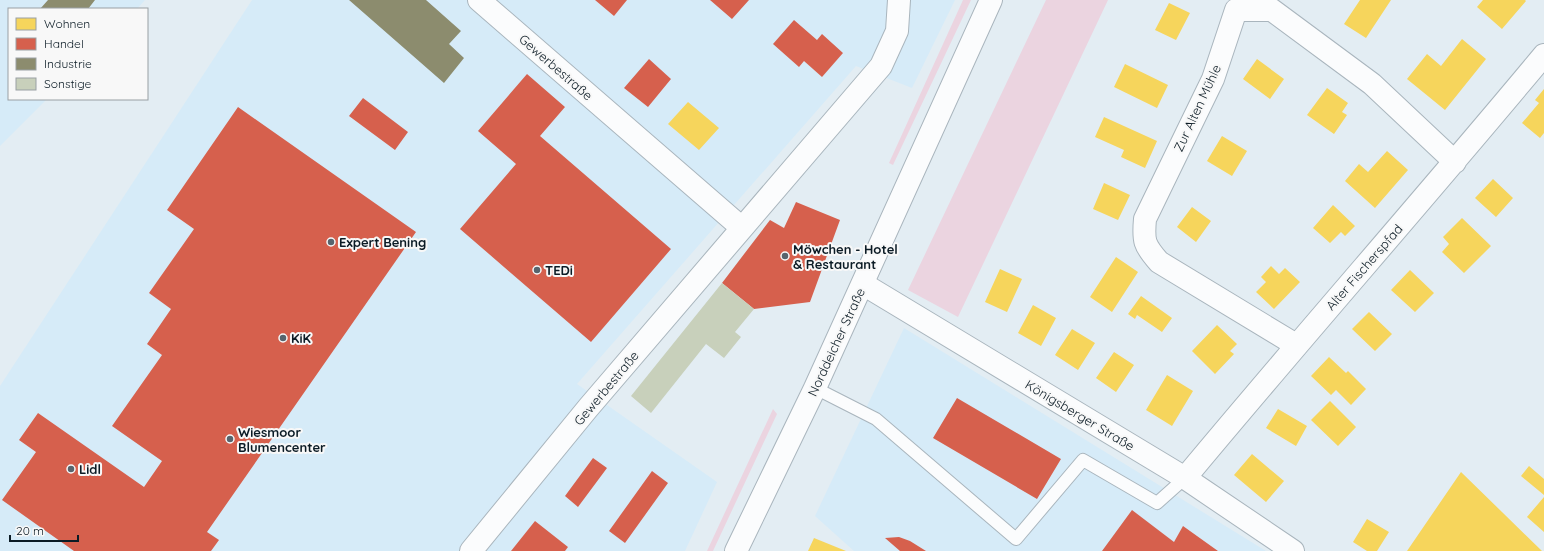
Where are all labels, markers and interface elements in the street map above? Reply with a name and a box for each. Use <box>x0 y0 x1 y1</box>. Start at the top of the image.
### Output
legend <box>8 8 148 100</box>
text: Wohnen <box>44 16 90 31</box>
street label: Gewerbestraße <box>516 31 596 103</box>
text: Handel <box>44 36 84 51</box>
text: Industrie <box>44 56 92 71</box>
street label: Zur Alten Mühle <box>1170 62 1224 154</box>
text: Sonstige <box>44 76 91 91</box>
street label: Alter Fischerspfad <box>1322 221 1406 313</box>
place label: Expert Bening <box>339 234 426 250</box>
marker: Expert Bening <box>326 237 336 247</box>
place label: Möwchen - Hotel & Restaurant <box>793 241 898 272</box>
marker: Möwchen - Hotel & Restaurant <box>780 251 790 261</box>
place label: TEDi <box>545 262 573 278</box>
marker: TEDi <box>532 265 542 275</box>
street label: Norddeicher Straße <box>804 285 868 399</box>
place label: KiK <box>291 330 312 346</box>
marker: KiK <box>278 333 288 343</box>
street label: Gewerbestraße <box>570 348 642 428</box>
street label: Königsberger Straße <box>1023 376 1137 454</box>
place label: Wiesmoor Blumencenter <box>238 424 326 455</box>
marker: Wiesmoor Blumencenter <box>225 434 235 444</box>
place label: Lidl <box>79 461 101 477</box>
marker: Lidl <box>66 464 76 474</box>
scale bar <box>10 517 78 543</box>
text: 20 m <box>16 523 44 538</box>

